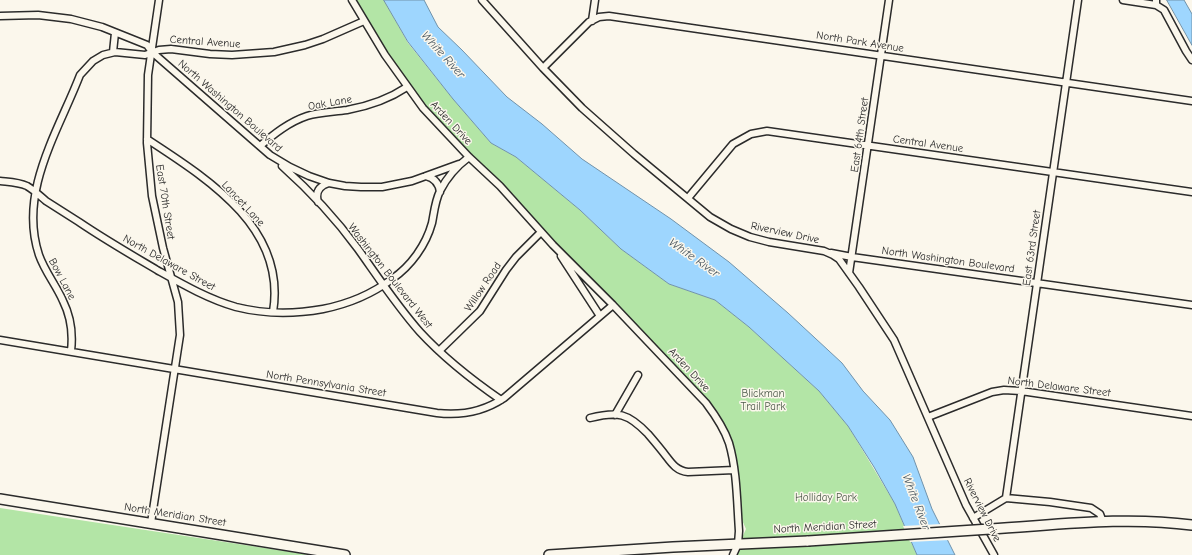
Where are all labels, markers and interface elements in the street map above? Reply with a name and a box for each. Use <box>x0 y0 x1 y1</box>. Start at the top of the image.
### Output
water label: White River <box>418 28 468 82</box>
street label: North Park Avenue <box>815 29 905 55</box>
street label: Central Avenue <box>169 33 241 51</box>
street label: North Washington Boulevard <box>175 57 285 155</box>
street label: Oak Lane <box>307 93 353 113</box>
street label: East 64th Street <box>848 97 872 173</box>
street label: Arden Drive <box>427 98 475 148</box>
street label: Central Avenue <box>892 133 964 155</box>
street label: East 70th Street <box>153 164 177 240</box>
street label: Lancet Lane <box>219 179 267 229</box>
street label: East 63rd Street <box>1020 209 1044 287</box>
street label: Riverview Drive <box>749 219 821 247</box>
street label: Washington Boulevard West <box>345 221 435 331</box>
street label: North Delaware Street <box>120 232 218 294</box>
water label: White River <box>666 235 722 281</box>
street label: North Washington Boulevard <box>881 244 1015 276</box>
street label: Bow Lane <box>46 256 78 302</box>
street label: Willow Road <box>462 260 504 314</box>
street label: Arden Drive <box>665 345 713 395</box>
street label: North Pennsylvania Street <box>265 368 387 400</box>
street label: North Delaware Street <box>1007 374 1111 400</box>
park label: Blickman Trail Park <box>740 387 786 413</box>
water label: White River <box>899 472 933 532</box>
street label: Riverview Drive <box>960 476 1004 544</box>
park label: Holliday Park <box>795 491 857 505</box>
street label: North Meridian Street <box>123 500 227 530</box>
street label: North Meridian Street <box>773 518 877 536</box>

